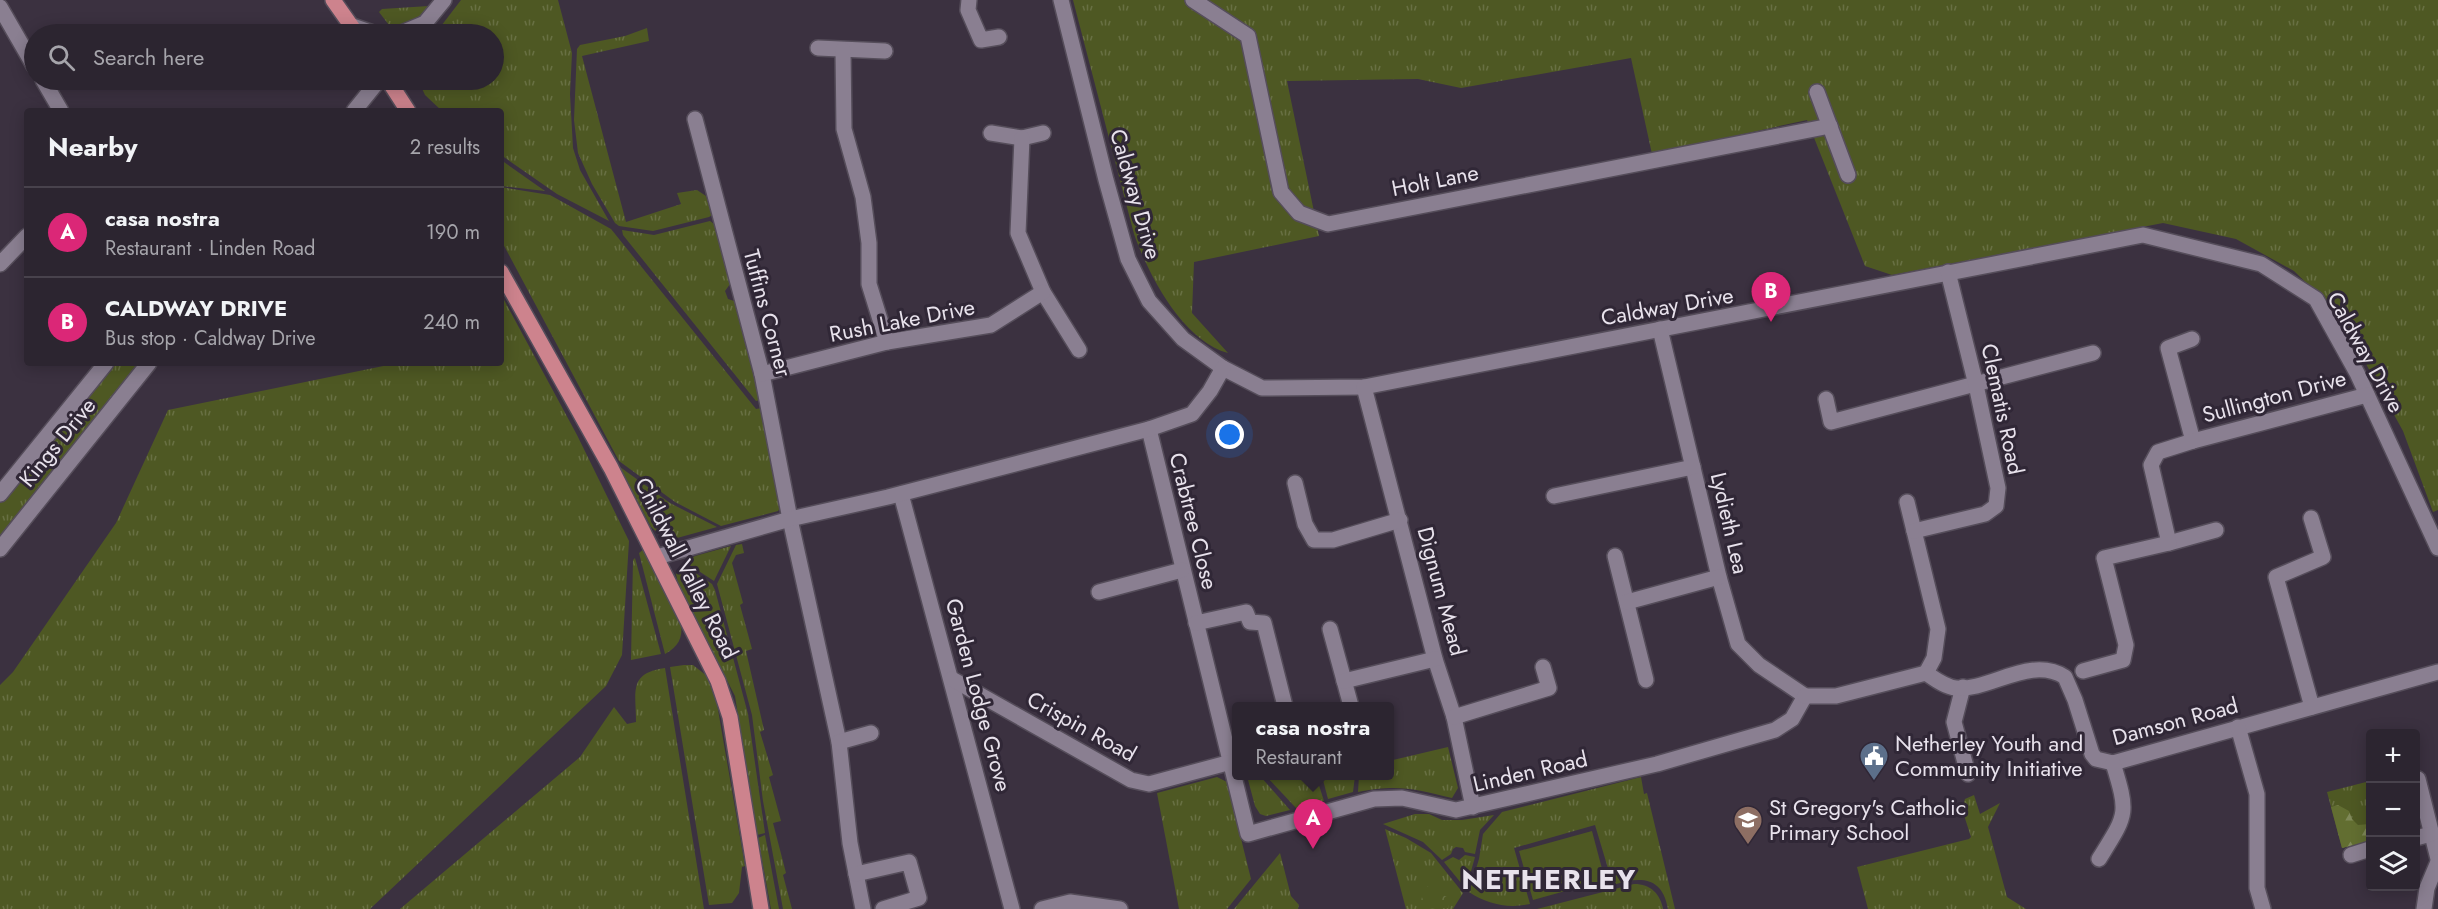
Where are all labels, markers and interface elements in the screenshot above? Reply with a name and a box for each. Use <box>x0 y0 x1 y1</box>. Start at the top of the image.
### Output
search box <box>24 24 504 90</box>
icon: search <box>45 41 78 74</box>
text: Search here <box>93 41 204 73</box>
street label: Caldway Drive <box>1102 125 1170 263</box>
text: Nearby <box>48 128 137 166</box>
text: 2 results <box>410 133 480 162</box>
street label: Holt Lane <box>1389 156 1481 204</box>
text: casa nostra <box>105 202 220 234</box>
text: A <box>60 218 75 247</box>
text: 190 m <box>426 218 480 247</box>
text: Restaurant · Linden Road <box>105 234 315 263</box>
street label: Tuffins Corner <box>736 246 800 381</box>
pin: B <box>1752 272 1790 322</box>
street label: Caldway Drive <box>1598 279 1736 333</box>
street label: Caldway Drive <box>2320 286 2412 418</box>
street label: Rush Lake Drive <box>827 290 977 350</box>
text: CALDWAY DRIVE <box>105 292 287 324</box>
text: B <box>61 308 74 337</box>
text: 240 m <box>423 308 480 337</box>
text: Bus stop · Caldway Drive <box>105 324 316 353</box>
street label: Clematis Road <box>1974 341 2032 477</box>
street label: Sullington Drive <box>2198 361 2350 431</box>
street label: Kings Drive <box>11 390 103 494</box>
your location <box>1215 420 1244 449</box>
street label: Crabtree Close <box>1162 449 1226 593</box>
street label: Lydieth Lea <box>1703 469 1757 577</box>
street label: Childwall Valley Road <box>627 472 747 664</box>
street label: Dignum Mead <box>1409 523 1475 659</box>
street label: Garden Lodge Grove <box>938 595 1020 795</box>
street label: Crispin Road <box>1021 683 1143 769</box>
street label: Damson Road <box>2108 689 2242 753</box>
popup <box>1232 702 1394 780</box>
text: casa nostra <box>1256 711 1370 743</box>
place label: Netherley Youth and Community Initiative <box>1895 727 2083 784</box>
map controls <box>2366 729 2420 891</box>
button: + <box>2366 729 2420 783</box>
public building icon: Netherley Youth and Community Initiative <box>1858 740 1890 782</box>
street label: Linden Road <box>1470 742 1590 800</box>
text: Restaurant <box>1256 743 1342 772</box>
button: − <box>2366 783 2420 837</box>
place label: St Gregory's Catholic Primary School <box>1769 791 1966 848</box>
pin: A <box>1294 800 1332 849</box>
school or university icon: St Gregory's Catholic Primary School <box>1732 804 1764 846</box>
button: layers <box>2366 837 2420 891</box>
district label: NETHERLEY <box>1461 859 1637 900</box>

